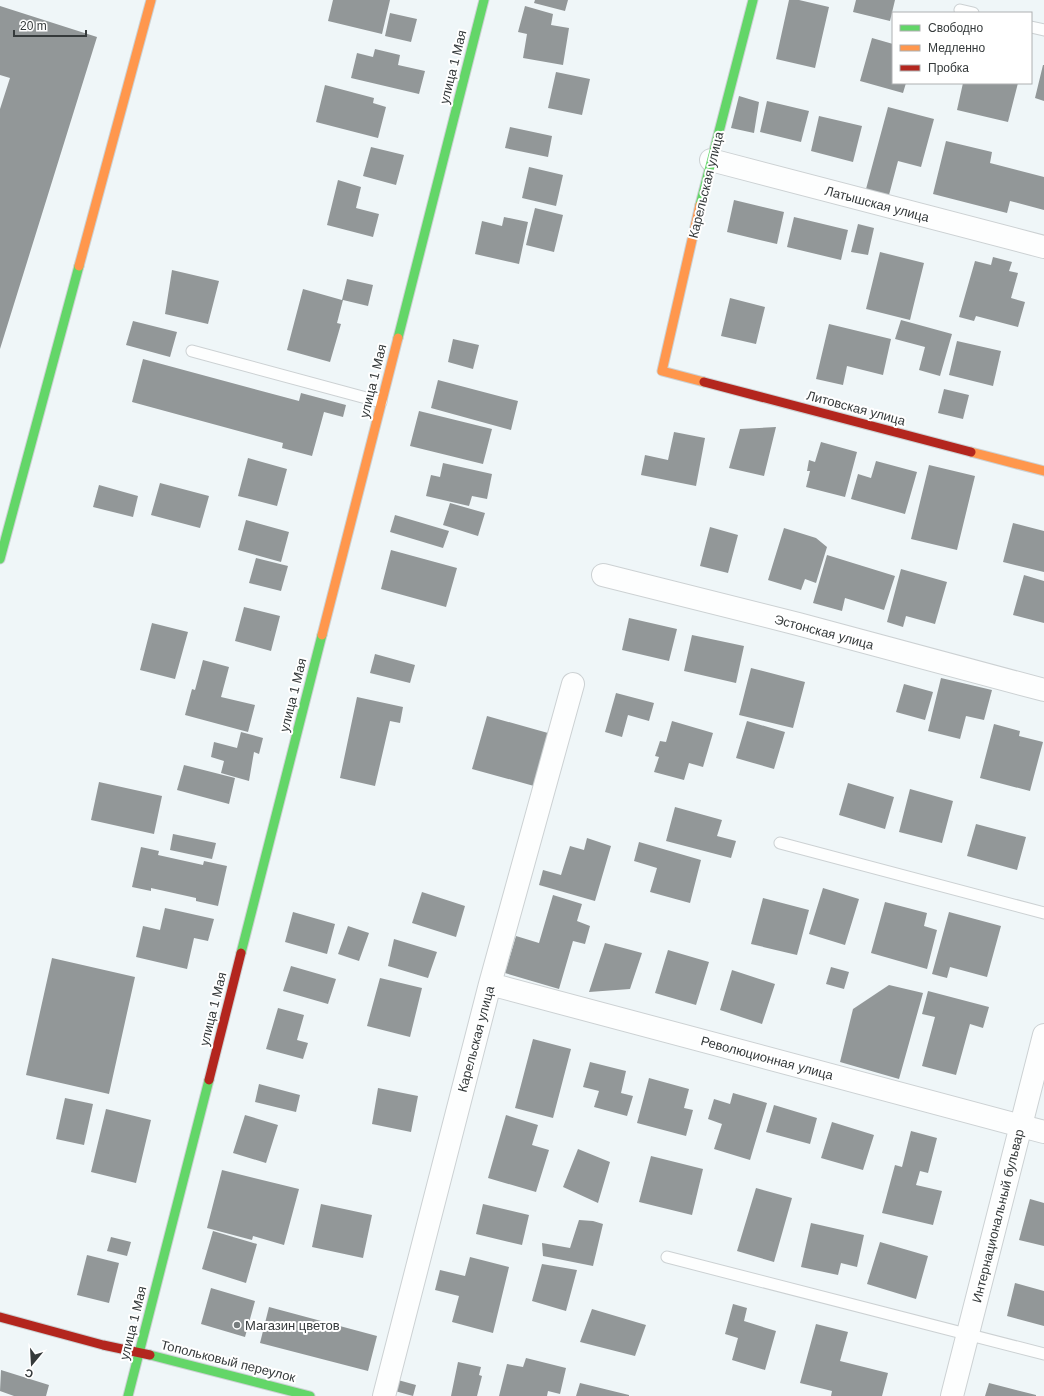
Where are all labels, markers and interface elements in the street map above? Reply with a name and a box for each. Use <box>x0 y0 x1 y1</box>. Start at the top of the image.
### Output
scale bar <box>14 12 86 38</box>
legend <box>892 12 1032 84</box>
text: 20 m <box>20 19 47 33</box>
text: Свободно <box>928 21 983 35</box>
street label: улица 1 Мая <box>437 29 469 105</box>
text: Медленно <box>928 41 985 55</box>
text: Пробка <box>928 61 969 75</box>
street label: Карельская улица <box>686 129 727 240</box>
street label: Латышская улица <box>823 183 932 225</box>
street label: улица 1 Мая <box>357 343 389 419</box>
street label: Литовская улица <box>805 388 908 429</box>
street label: Эстонская улица <box>773 612 876 653</box>
street label: улица 1 Мая <box>277 657 309 733</box>
street label: улица 1 Мая <box>197 971 229 1047</box>
street label: Карельская улица <box>455 984 498 1094</box>
street label: Революционная улица <box>699 1033 835 1083</box>
street label: Интернациональный бульвар <box>969 1128 1027 1304</box>
street label: улица 1 Мая <box>117 1285 149 1361</box>
place label: Магазин цветов <box>245 1318 340 1333</box>
marker: Магазин цветов <box>232 1320 242 1330</box>
street label: Топольковый переулок <box>159 1337 297 1385</box>
north arrow <box>12 1344 52 1384</box>
text: С <box>23 1367 35 1380</box>

